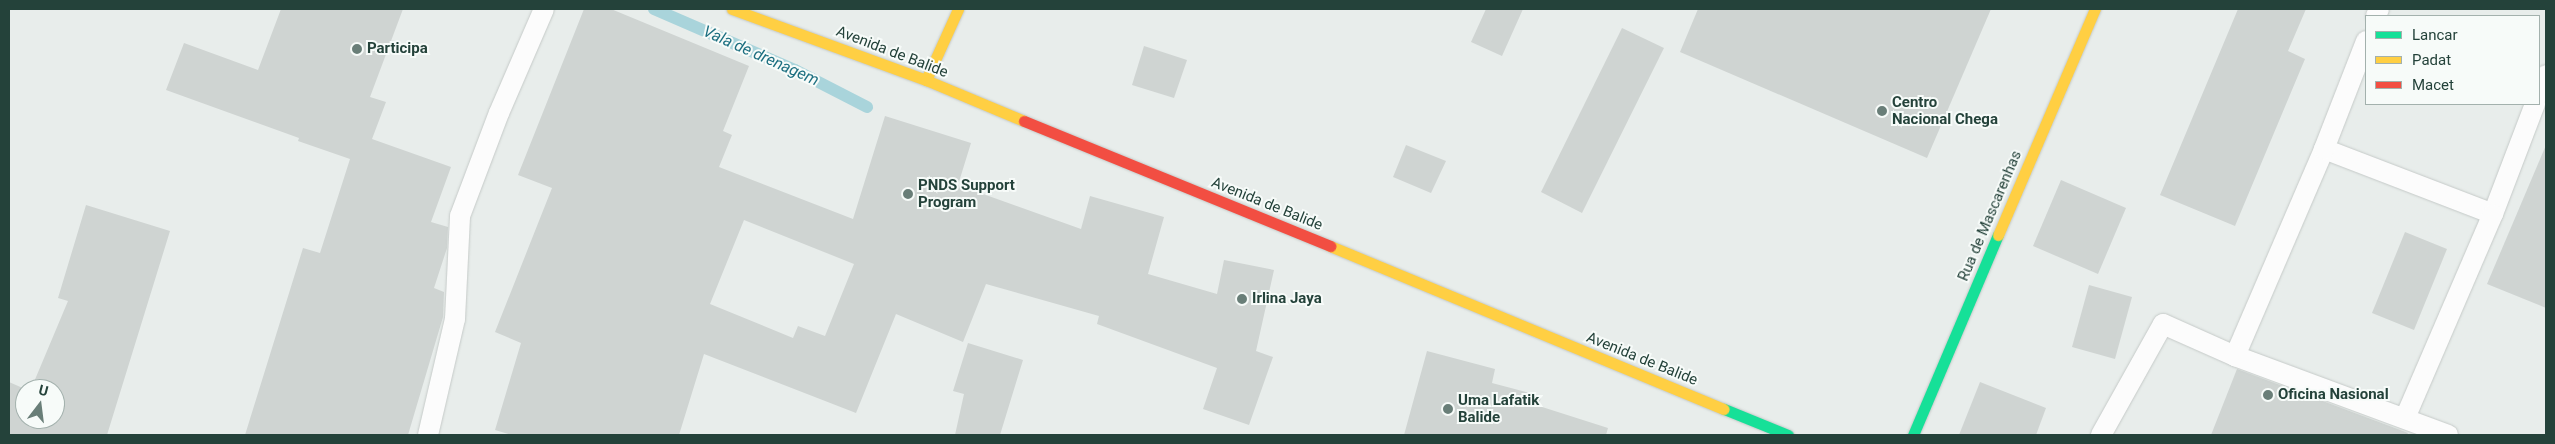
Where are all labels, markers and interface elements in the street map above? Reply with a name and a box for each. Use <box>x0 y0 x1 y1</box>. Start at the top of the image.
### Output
legend <box>2365 15 2540 105</box>
water label: Vala de drenagem <box>700 22 822 90</box>
street label: Avenida de Balide <box>834 22 950 82</box>
text: Lancar <box>2412 26 2458 44</box>
place label: Participa <box>367 40 428 58</box>
marker: Participa <box>351 43 363 55</box>
text: Padat <box>2412 51 2451 69</box>
text: Macet <box>2412 76 2454 94</box>
place label: Centro Nacional Chega <box>1892 93 1998 128</box>
marker: Centro Nacional Chega <box>1876 105 1888 117</box>
street label: Rua de Mascarenhas <box>1954 148 2026 284</box>
street label: Avenida de Balide <box>1209 174 1325 234</box>
place label: PNDS Support Program <box>918 176 1015 211</box>
marker: PNDS Support Program <box>902 188 914 200</box>
place label: Irlina Jaya <box>1252 290 1322 308</box>
marker: Irlina Jaya <box>1236 293 1248 305</box>
street label: Avenida de Balide <box>1584 329 1700 389</box>
north arrow <box>15 379 65 429</box>
text: U <box>37 382 50 399</box>
place label: Oficina Nasional <box>2278 386 2389 404</box>
marker: Oficina Nasional <box>2262 389 2274 401</box>
place label: Uma Lafatik Balide <box>1458 391 1539 426</box>
marker: Uma Lafatik Balide <box>1442 403 1454 415</box>

